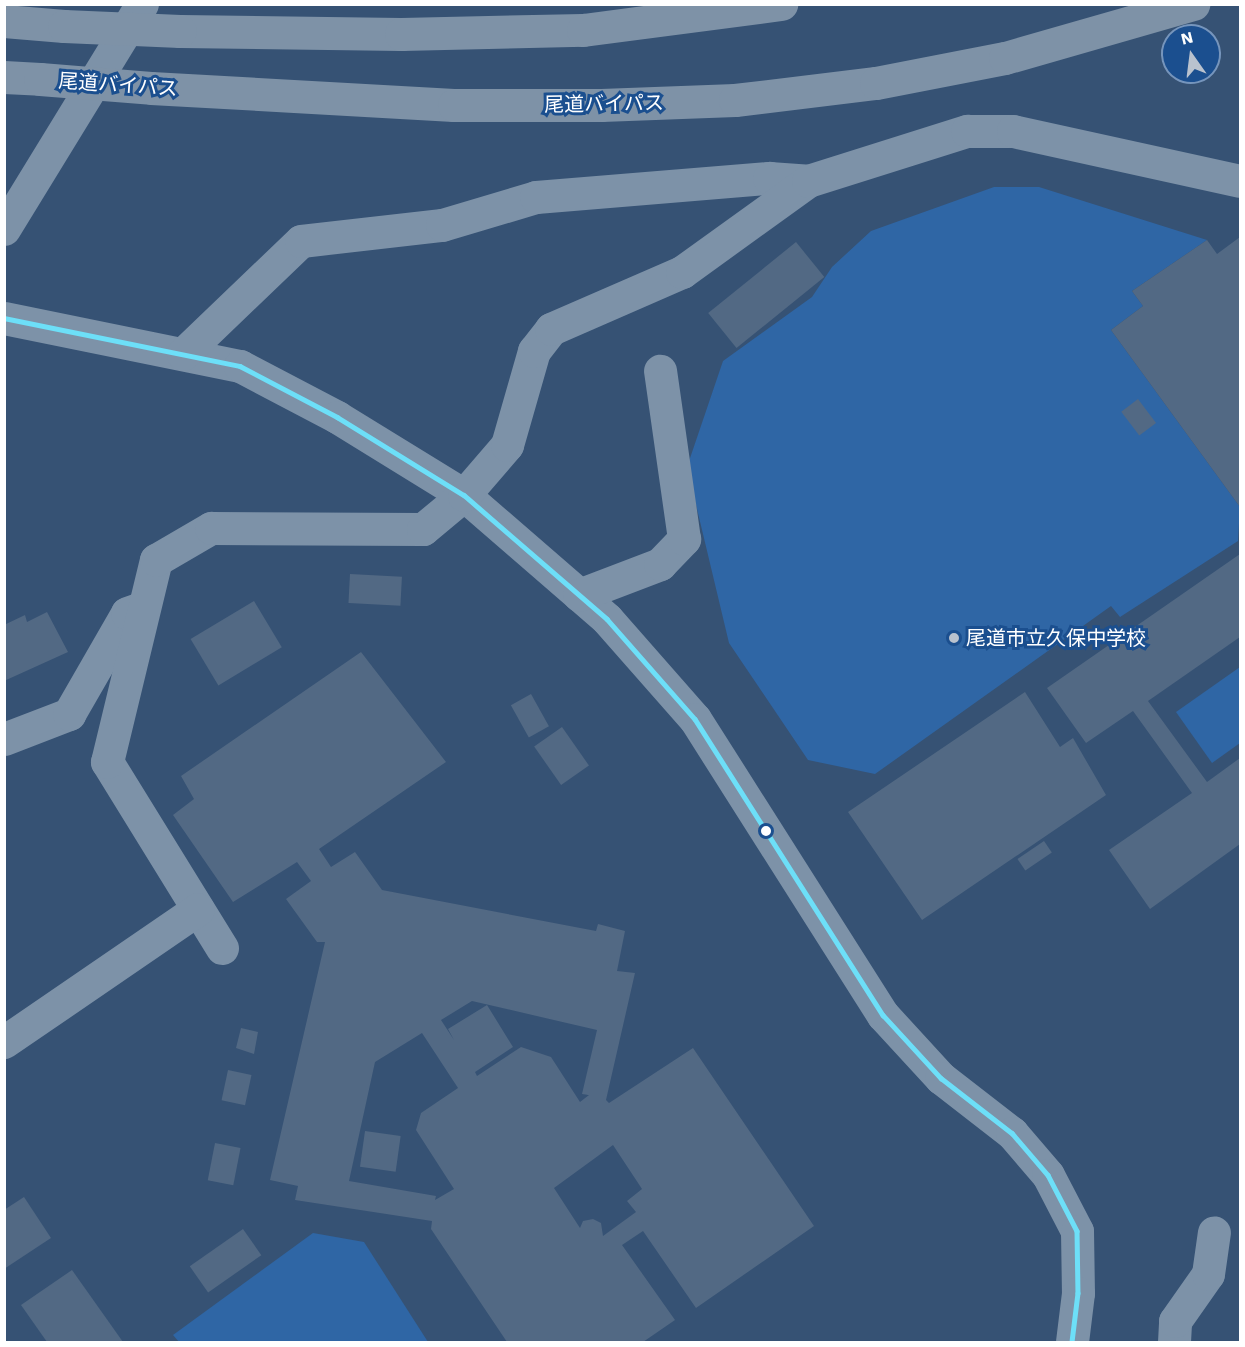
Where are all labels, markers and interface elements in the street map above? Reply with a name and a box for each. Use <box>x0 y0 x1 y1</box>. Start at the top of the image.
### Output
north arrow <box>1161 24 1221 84</box>
text: N <box>1179 27 1195 49</box>
street label: 尾道バイパス <box>57 69 179 101</box>
street label: 尾道バイパス <box>544 91 664 117</box>
place label: 尾道市立久保中学校 <box>966 626 1146 650</box>
marker: 尾道市立久保中学校 <box>947 631 961 645</box>
unlabelled marker <box>760 825 772 837</box>

